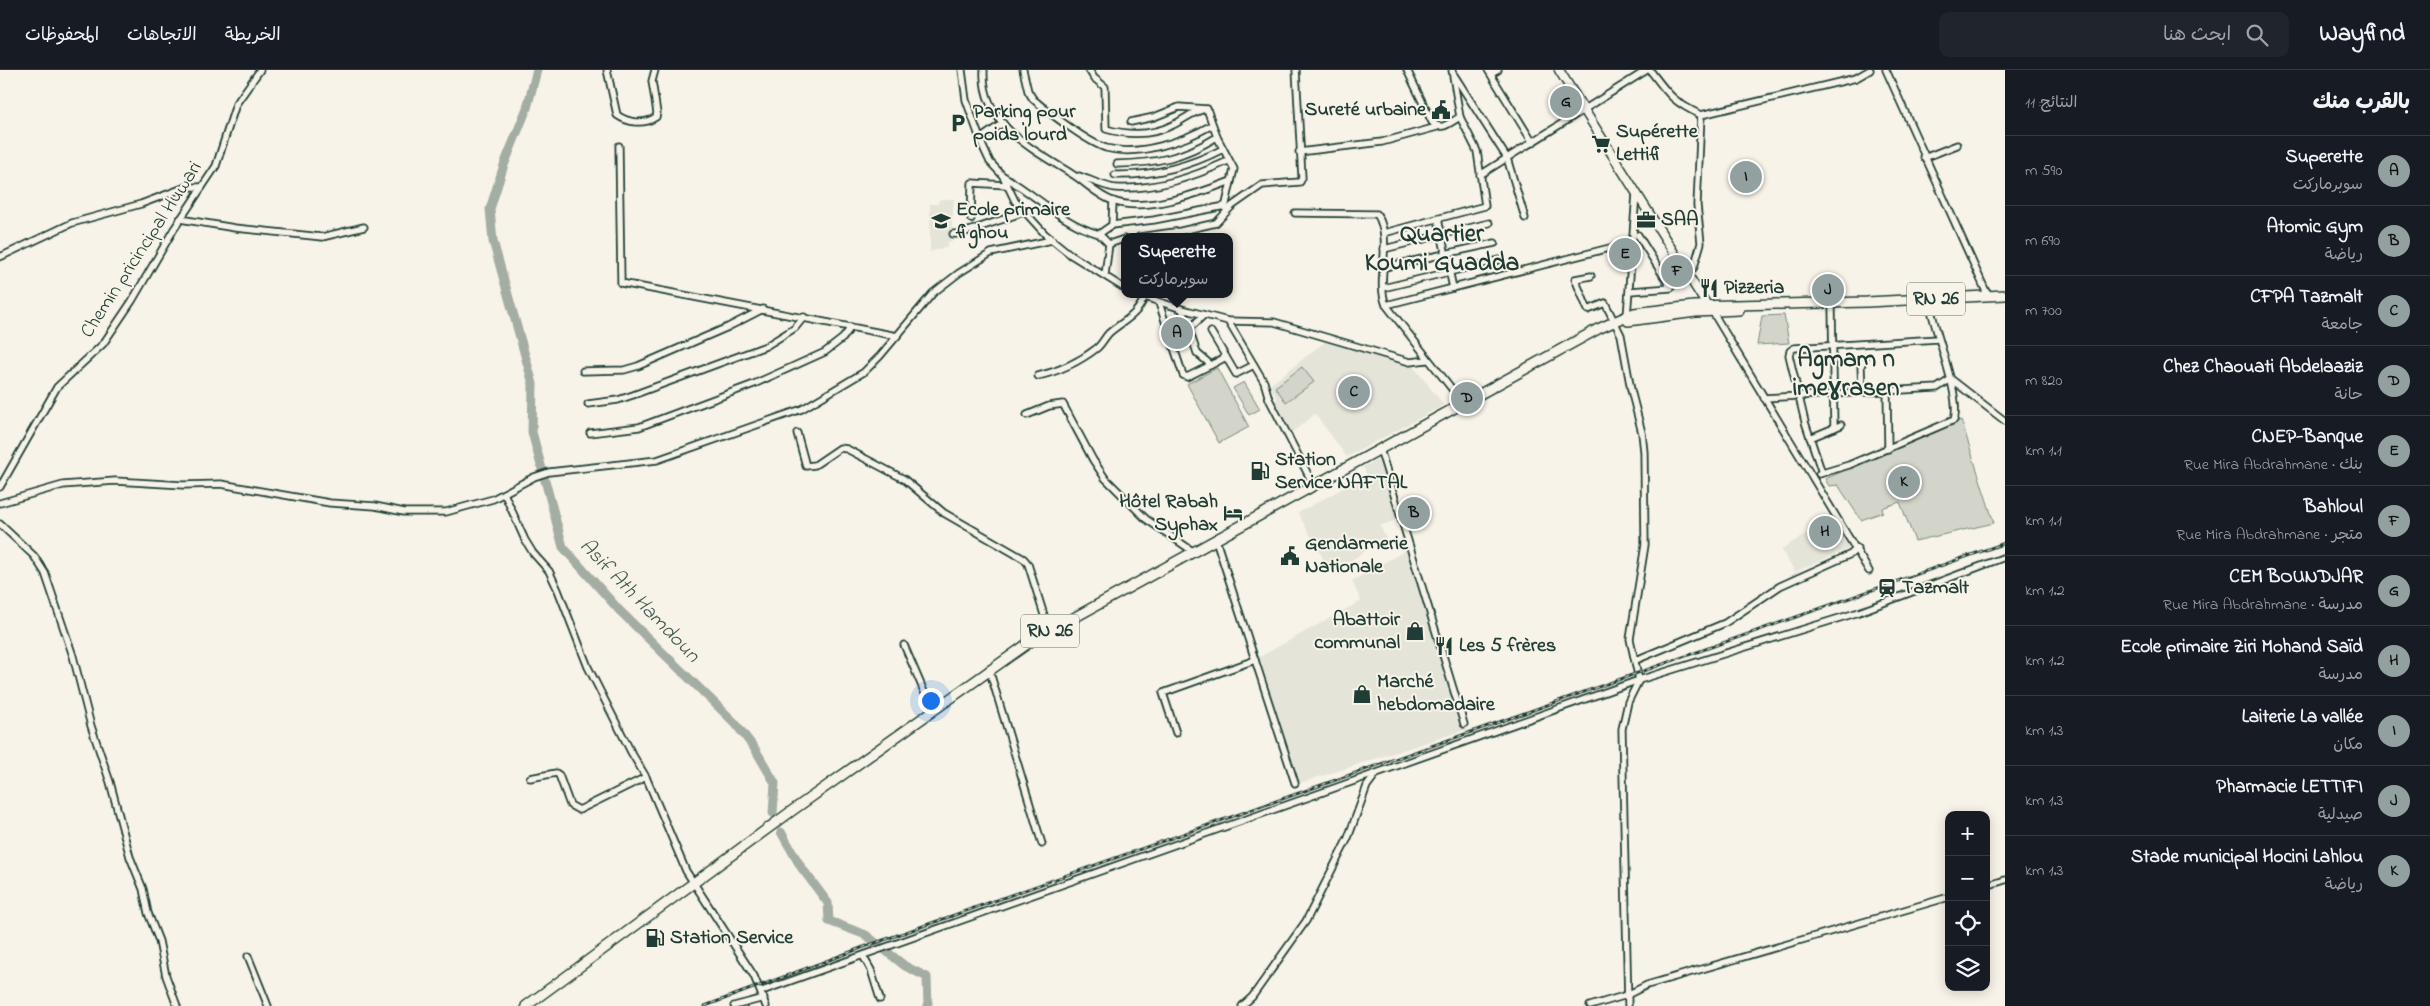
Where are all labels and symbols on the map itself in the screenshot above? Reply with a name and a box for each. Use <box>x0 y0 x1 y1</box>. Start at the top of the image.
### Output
pin: G <box>1550 83 1582 121</box>
place label: Sureté urbaine <box>1305 96 1427 125</box>
place label: Parking pour poids lourd <box>973 98 1076 150</box>
public building icon: Sureté urbaine <box>1430 99 1452 121</box>
parking icon: Parking pour poids lourd <box>947 112 969 134</box>
place label: Supérette Lettifi <box>1616 118 1699 170</box>
supermarket icon: Supérette Lettifi <box>1590 133 1612 155</box>
street label: Chemin pricincipal Huwari <box>74 156 210 344</box>
pin: I <box>1730 158 1762 196</box>
place label: Ecole primaire fighou <box>955 196 1071 249</box>
place label: SAA <box>1661 206 1698 235</box>
office icon: SAA <box>1635 209 1657 231</box>
school or university icon: Ecole primaire fighou <box>930 210 952 232</box>
district label: Quartier Koumi Guadda <box>1365 217 1519 282</box>
pin: E <box>1609 235 1641 273</box>
pin: F <box>1661 252 1693 290</box>
pin: J <box>1812 271 1844 309</box>
place label: Pizzeria <box>1724 274 1785 303</box>
restaurant icon: Pizzeria <box>1698 277 1720 299</box>
road number: RN 26 <box>1907 282 1965 315</box>
pin: A <box>1161 314 1193 352</box>
district label: Agmam n imeɣrasen <box>1793 342 1899 407</box>
pin: C <box>1338 373 1370 411</box>
pin: D <box>1451 379 1483 417</box>
place label: Station Service NAFTAL <box>1275 446 1408 498</box>
fuel station icon: Station Service NAFTAL <box>1249 460 1271 482</box>
pin: K <box>1888 463 1920 501</box>
place label: Hôtel Rabah Syphax <box>1119 488 1218 541</box>
pin: B <box>1398 494 1430 532</box>
hotel icon: Hôtel Rabah Syphax <box>1222 502 1244 524</box>
pin: H <box>1809 513 1841 551</box>
place label: Gendarmerie Nationale <box>1305 530 1409 582</box>
water label: Asif Ath Hamdoun <box>572 532 707 670</box>
public building icon: Gendarmerie Nationale <box>1279 545 1301 567</box>
place label: Tazmalt <box>1902 574 1969 603</box>
station icon: Tazmalt <box>1876 577 1898 599</box>
place label: Abattoir communal <box>1314 606 1401 658</box>
road number: RN 26 <box>1021 614 1079 648</box>
shop icon: Abattoir communal <box>1404 620 1426 642</box>
place label: Les 5 frères <box>1459 632 1556 661</box>
restaurant icon: Les 5 frères <box>1433 635 1455 657</box>
place label: Marché hebdomadaire <box>1377 668 1496 720</box>
shop icon: Marché hebdomadaire <box>1351 683 1373 705</box>
your location <box>918 688 944 714</box>
place label: Station Service <box>670 924 794 953</box>
fuel station icon: Station Service <box>644 927 666 949</box>

